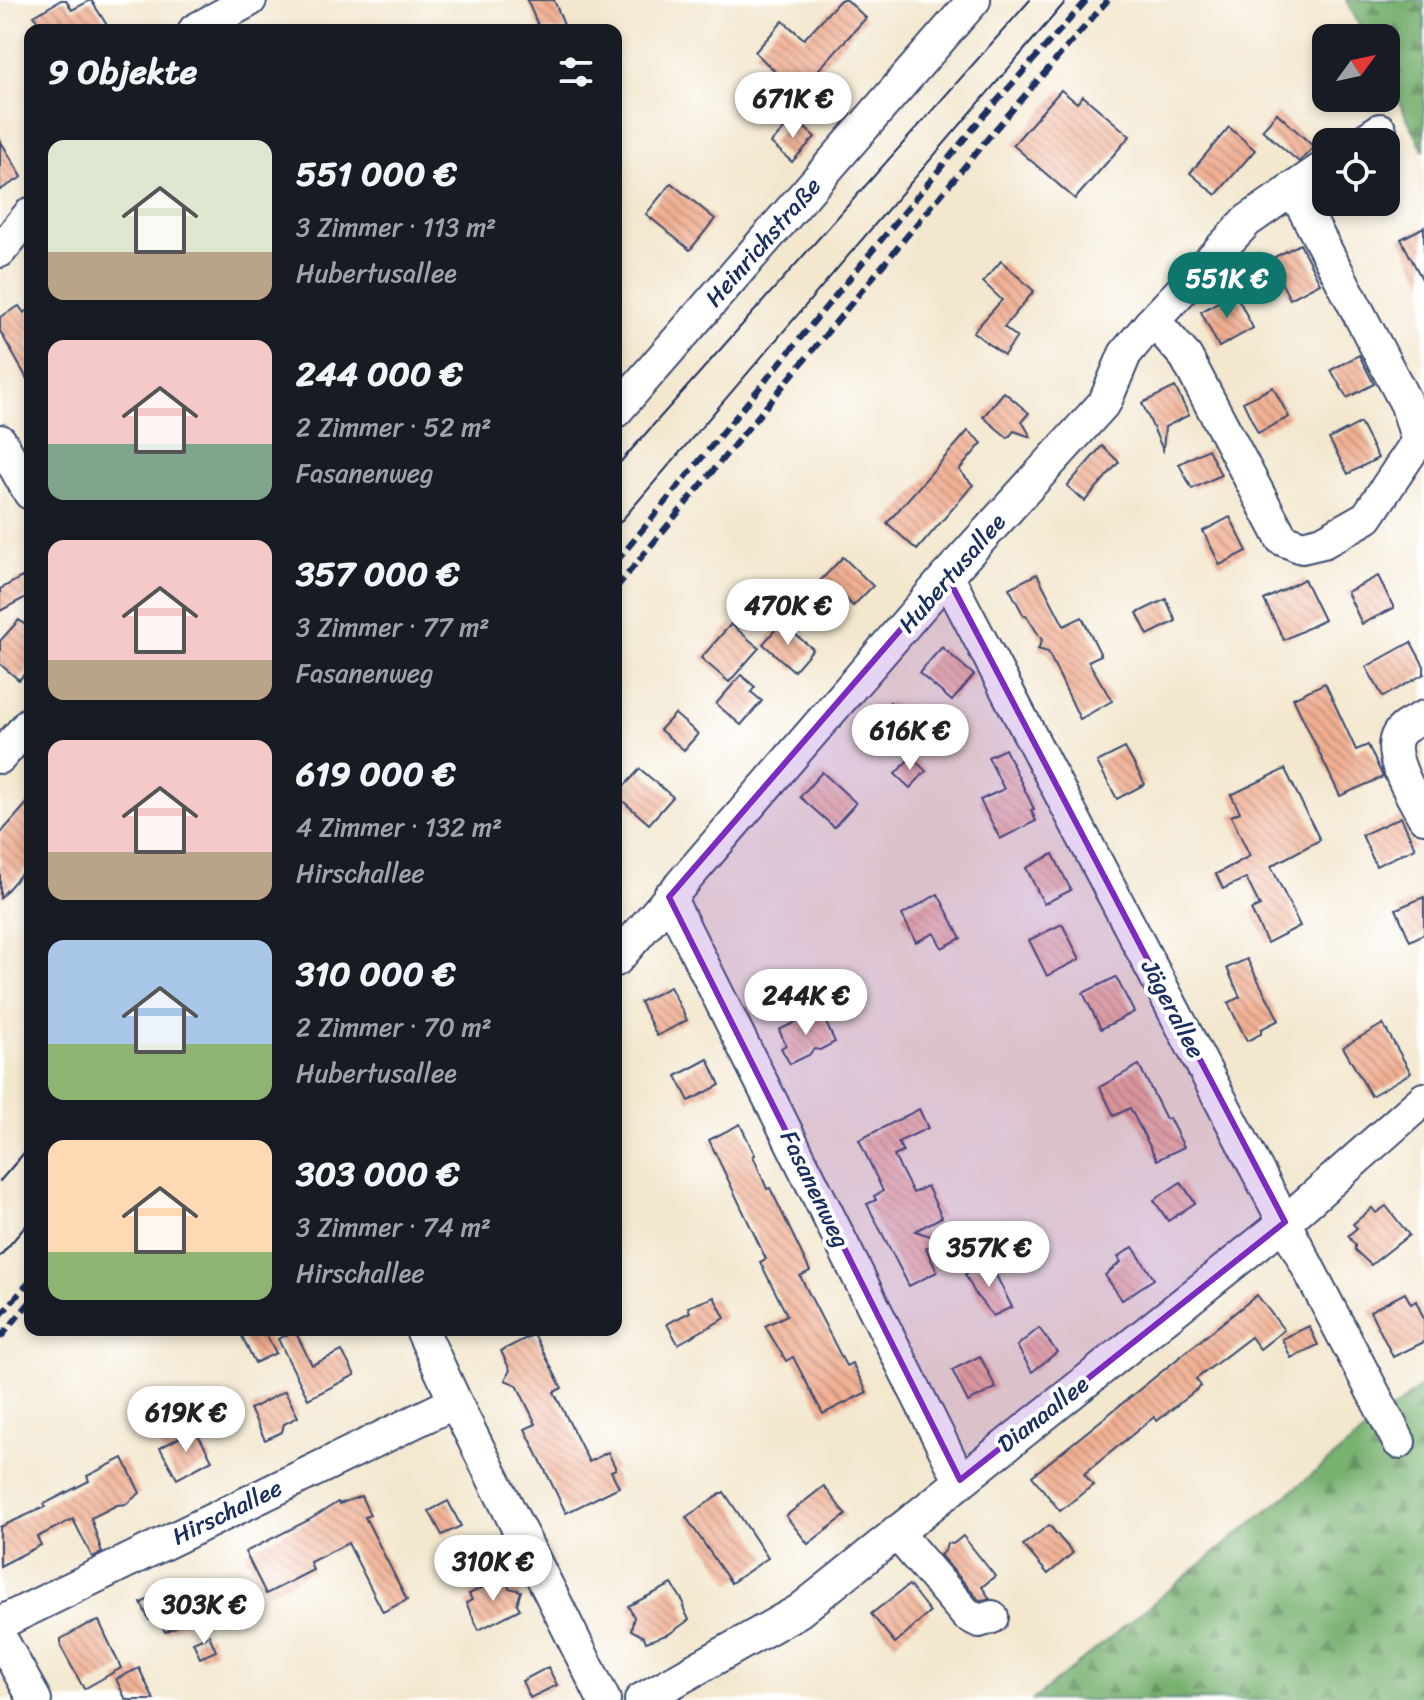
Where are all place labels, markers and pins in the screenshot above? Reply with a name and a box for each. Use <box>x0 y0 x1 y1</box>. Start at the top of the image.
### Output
pin: 671K € <box>728 72 858 140</box>
pin: 551K € <box>1162 252 1292 320</box>
pin: 470K € <box>723 579 853 647</box>
pin: 616K € <box>845 704 975 772</box>
pin: 244K € <box>741 969 871 1037</box>
pin: 357K € <box>924 1221 1054 1289</box>
pin: 619K € <box>121 1386 251 1454</box>
pin: 310K € <box>428 1535 558 1603</box>
pin: 303K € <box>139 1578 269 1646</box>

